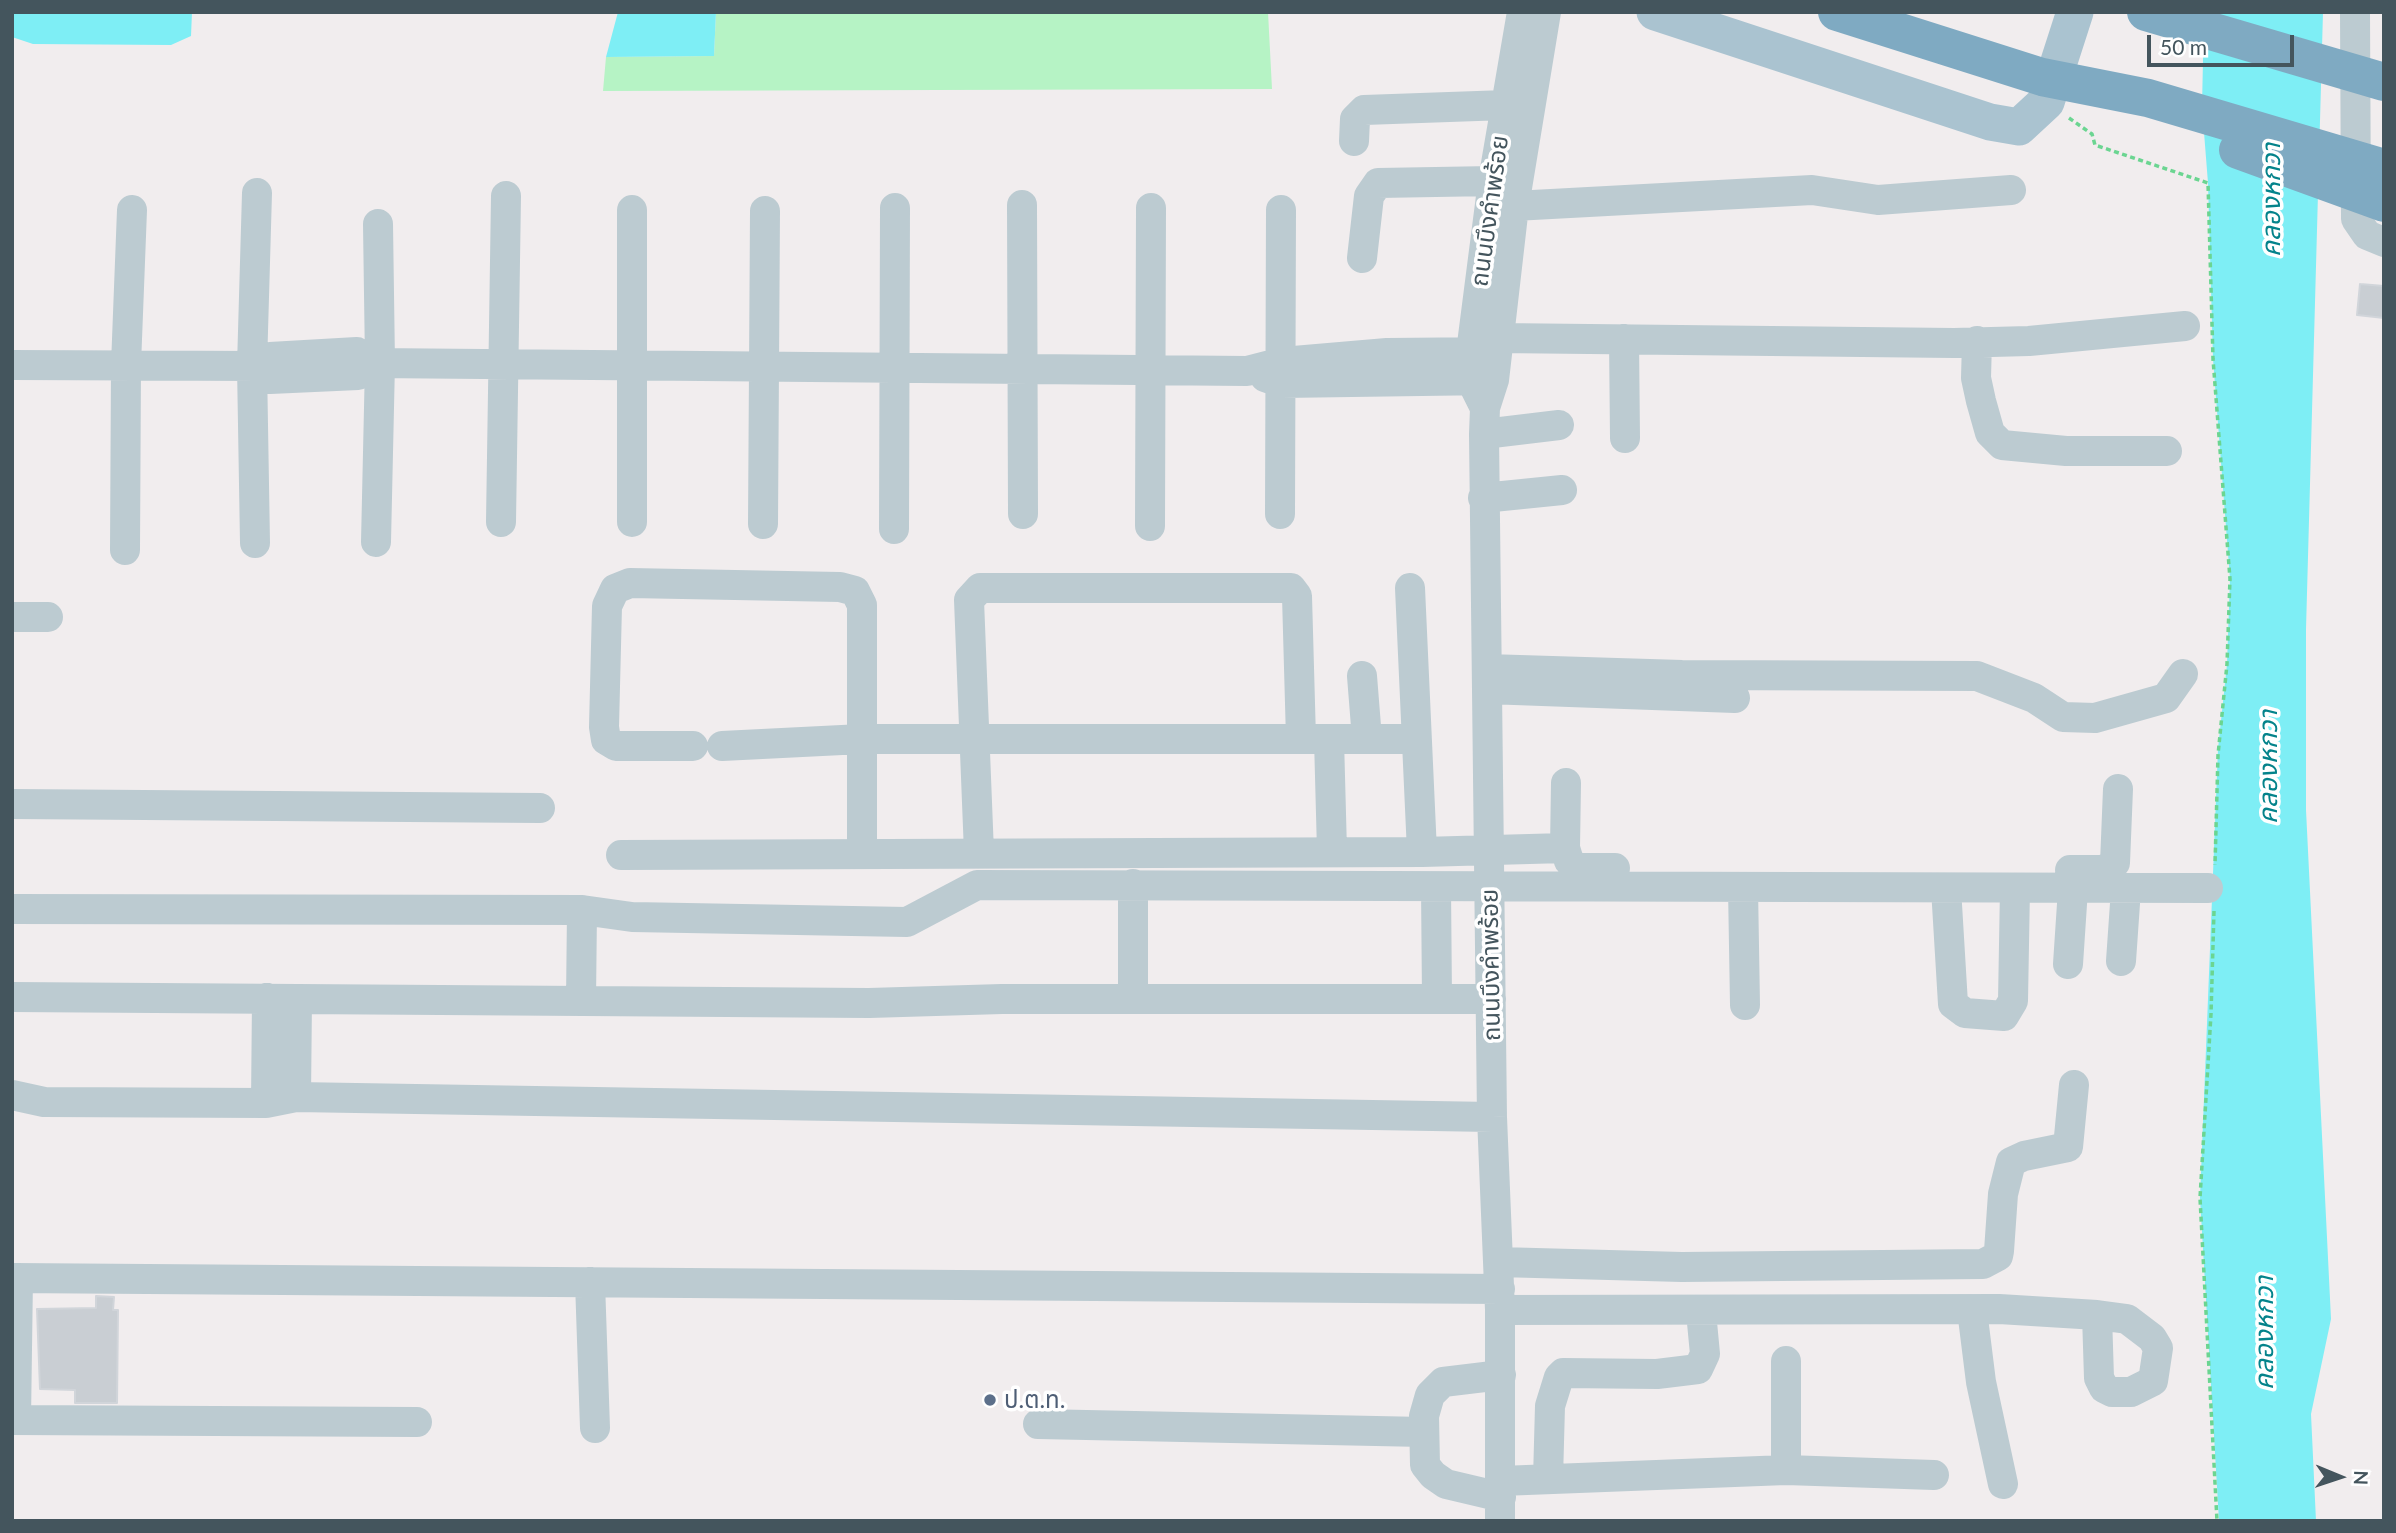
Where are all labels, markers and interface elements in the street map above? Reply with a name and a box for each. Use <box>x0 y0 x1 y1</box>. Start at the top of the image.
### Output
scale bar <box>2151 21 2298 65</box>
text: 50 m <box>2160 34 2207 59</box>
street label: ถนนบึงคำพร้อย <box>1465 134 1515 288</box>
water label: คลองหกวา <box>2256 143 2288 257</box>
water label: คลองหกวา <box>2253 710 2285 824</box>
street label: ถนนบึงคำพร้อย <box>1475 889 1507 1041</box>
water label: คลองหกวา <box>2249 1276 2281 1390</box>
place label: ป.ต.ท. <box>1004 1386 1065 1414</box>
marker: ป.ต.ท. <box>982 1392 998 1408</box>
north arrow <box>2305 1442 2375 1512</box>
text: N <box>2350 1470 2373 1485</box>

